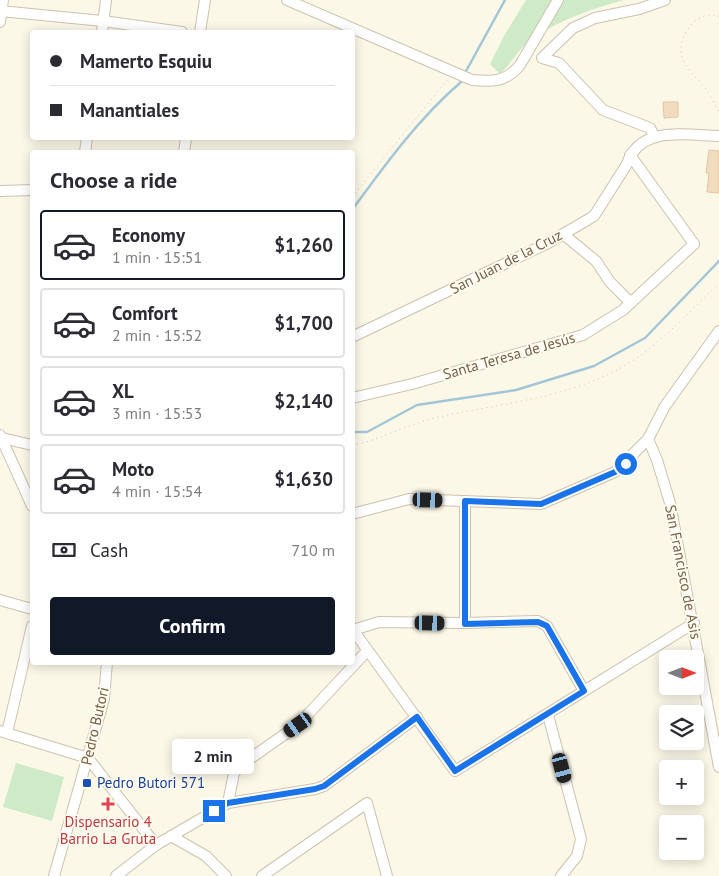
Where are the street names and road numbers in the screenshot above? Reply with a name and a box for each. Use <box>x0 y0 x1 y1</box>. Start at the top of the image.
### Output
street label: San Juan de la Cruz <box>446 225 565 298</box>
street label: Santa Teresa de Jesús <box>441 328 577 383</box>
street label: San Francisco de Asis <box>661 503 706 641</box>
street label: Pedro Butori <box>76 685 113 767</box>

